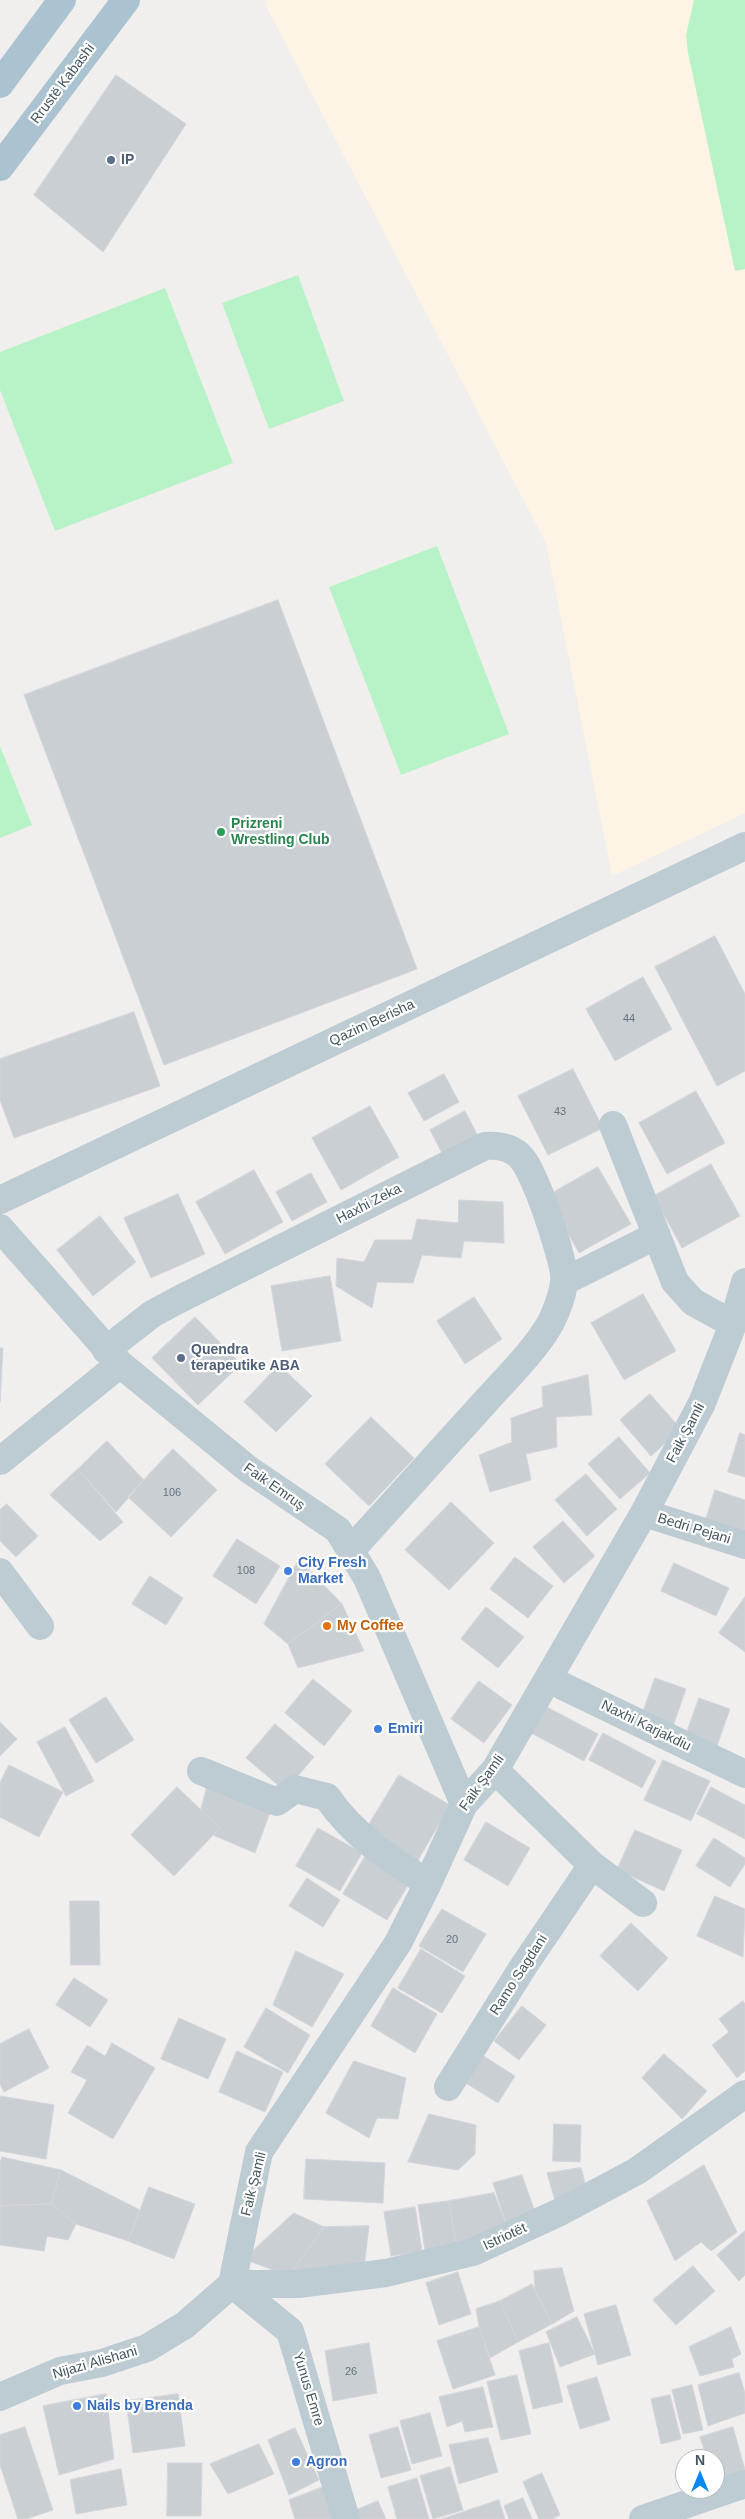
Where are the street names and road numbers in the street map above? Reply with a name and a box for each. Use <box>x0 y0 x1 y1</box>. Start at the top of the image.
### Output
street label: Rrustë Kabashi <box>27 41 99 127</box>
street label: Qazim Berisha <box>327 996 417 1050</box>
street label: Haxhi Zeka <box>334 1180 404 1228</box>
street label: Faik Şamli <box>663 1400 709 1466</box>
street label: Faik Emruş <box>240 1460 308 1514</box>
street label: Bedri Pejani <box>655 1510 733 1548</box>
street label: Naxhi Karjakdiu <box>598 1697 694 1755</box>
street label: Faik Şamli <box>456 1752 508 1814</box>
street label: Ramo Sagdani <box>487 1932 551 2018</box>
street label: Faik Şamli <box>238 2150 270 2218</box>
street label: Istriotët <box>481 2220 529 2254</box>
street label: Nijazi Alishani <box>51 2343 139 2383</box>
street label: Yunus Emre <box>289 2350 327 2428</box>

